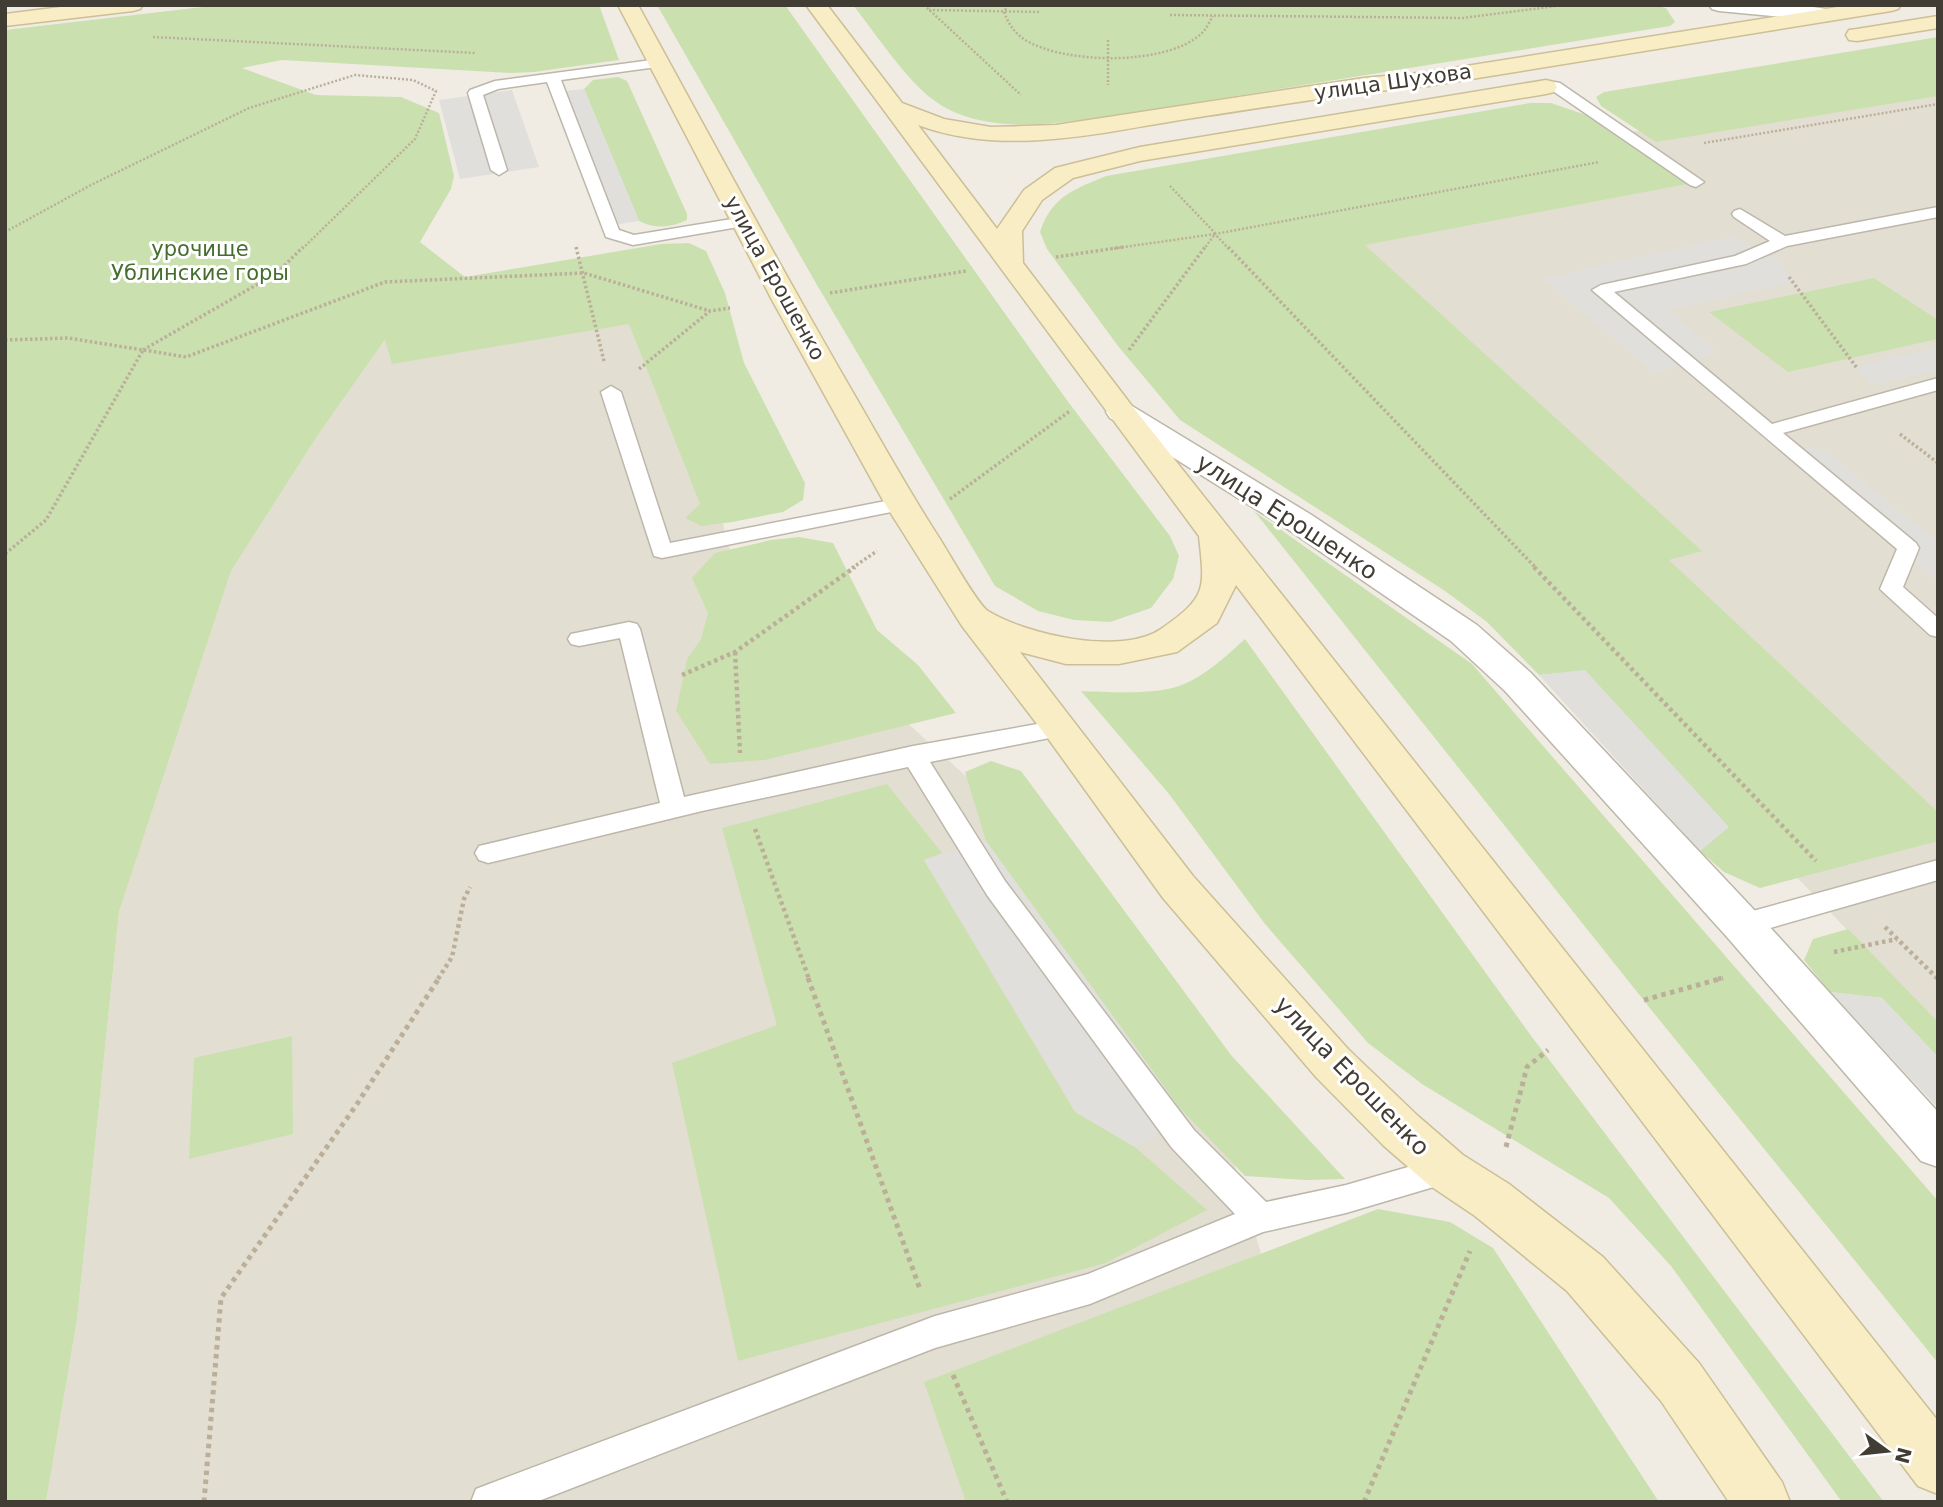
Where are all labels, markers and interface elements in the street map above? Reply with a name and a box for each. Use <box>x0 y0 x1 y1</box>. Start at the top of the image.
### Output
street label: улица Шухова <box>1313 59 1473 105</box>
street label: улица Ерошенко <box>720 192 830 364</box>
park label: урочище Ублинские горы <box>111 237 289 285</box>
street label: улица Ерошенко <box>1191 448 1383 586</box>
street label: улица Ерошенко <box>1269 991 1435 1161</box>
north arrow <box>1852 1416 1922 1486</box>
text: N <box>1891 1445 1916 1466</box>

